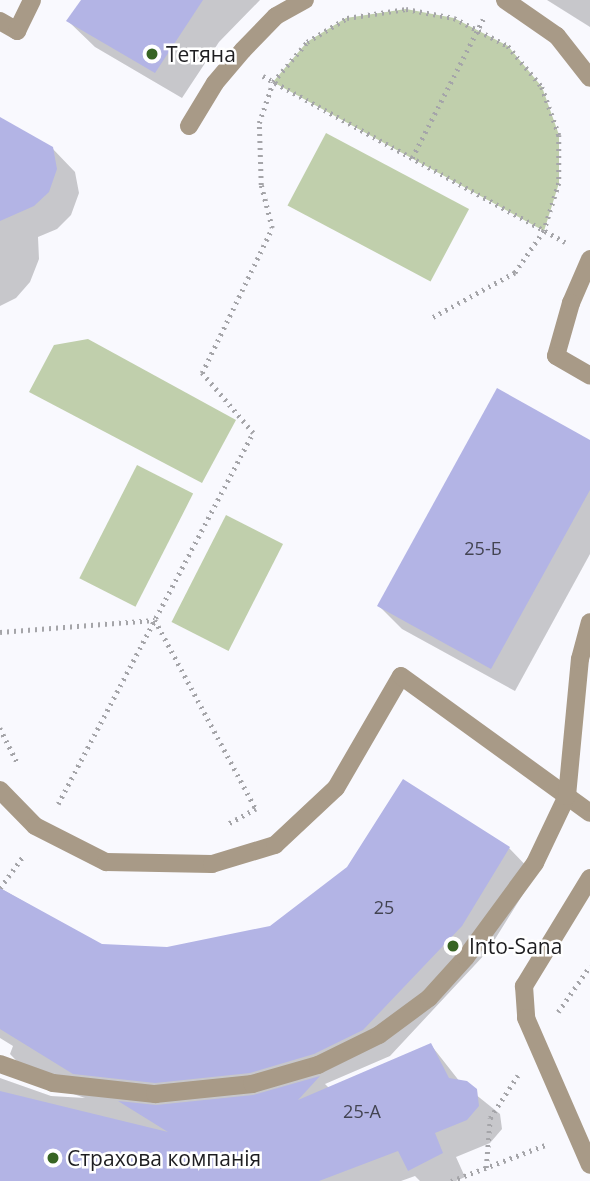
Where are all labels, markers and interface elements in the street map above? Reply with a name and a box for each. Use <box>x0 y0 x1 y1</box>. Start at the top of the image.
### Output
place label: Тетяна <box>166 41 236 67</box>
marker: Тетяна <box>144 46 160 62</box>
house number: 25-Б <box>464 537 502 559</box>
house number: 25 <box>374 896 394 918</box>
place label: Into-Sana <box>469 933 562 959</box>
marker: Into-Sana <box>443 936 463 956</box>
house number: 25-А <box>343 1100 381 1122</box>
place label: Страхова компанія <box>67 1145 261 1171</box>
marker: Страхова компанія <box>45 1150 61 1166</box>

